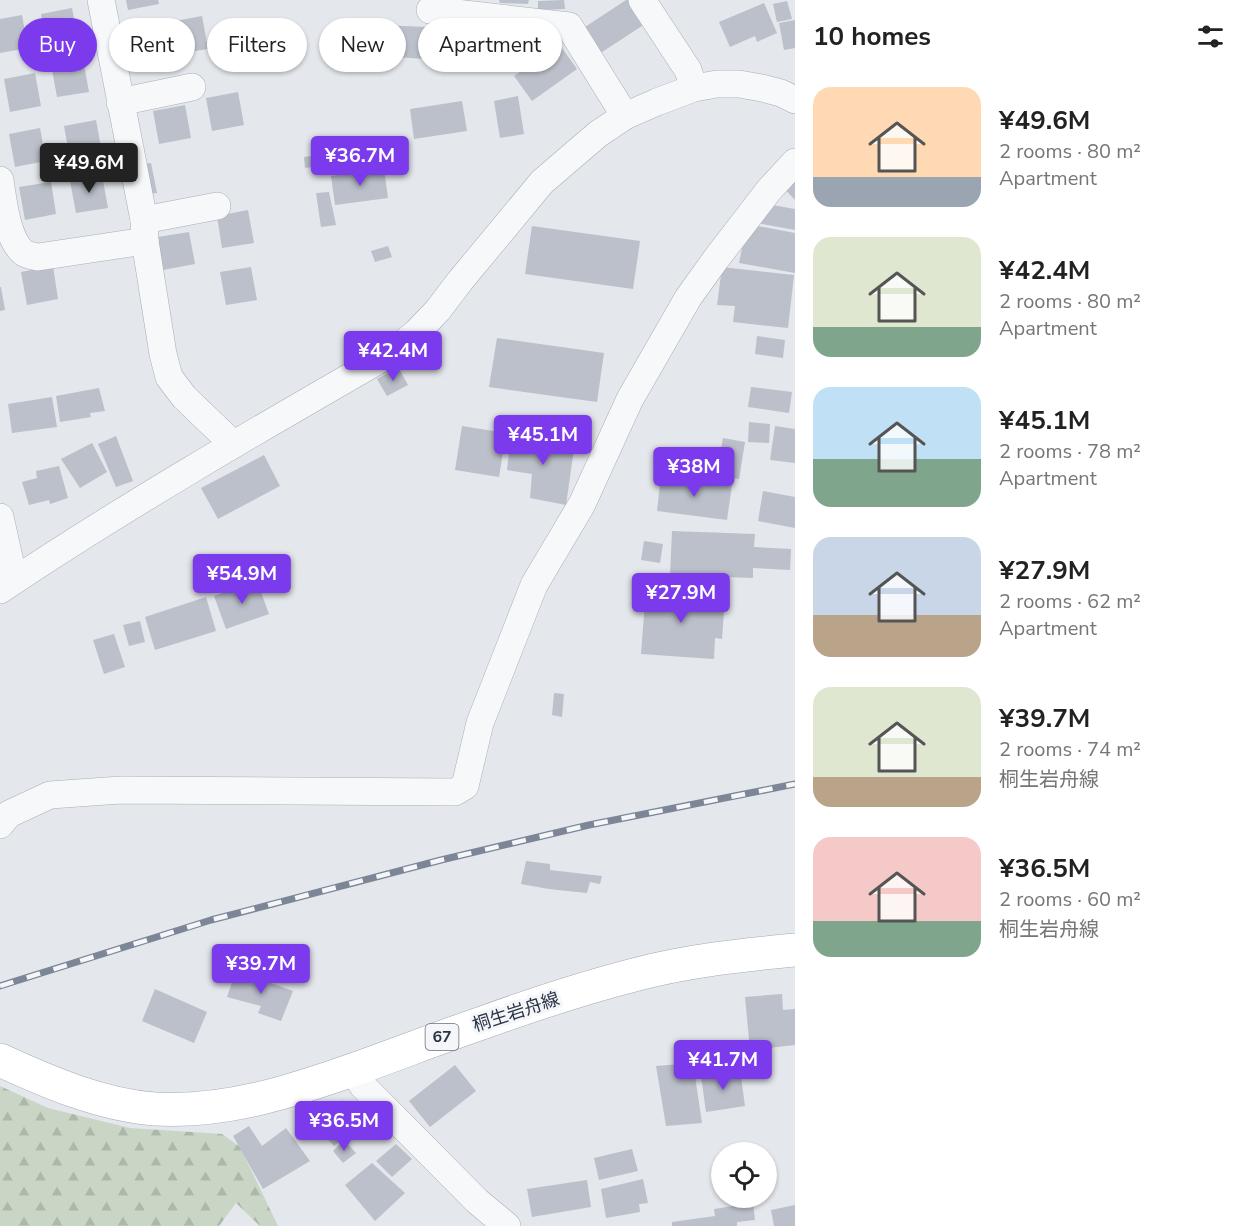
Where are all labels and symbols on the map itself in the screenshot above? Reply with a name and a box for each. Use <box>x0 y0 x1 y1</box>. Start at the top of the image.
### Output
pin: ¥36.7M <box>311 136 409 187</box>
pin: ¥49.6M <box>40 143 138 194</box>
pin: ¥42.4M <box>344 331 442 382</box>
pin: ¥45.1M <box>494 415 592 466</box>
pin: ¥38M <box>658 447 730 498</box>
pin: ¥54.9M <box>193 554 291 605</box>
pin: ¥27.9M <box>632 573 730 624</box>
pin: ¥39.7M <box>212 944 310 995</box>
street label: 桐生岩舟線 <box>469 987 563 1037</box>
road number: 67 <box>426 1024 458 1050</box>
pin: ¥41.7M <box>674 1040 772 1091</box>
pin: ¥36.5M <box>295 1101 393 1152</box>

